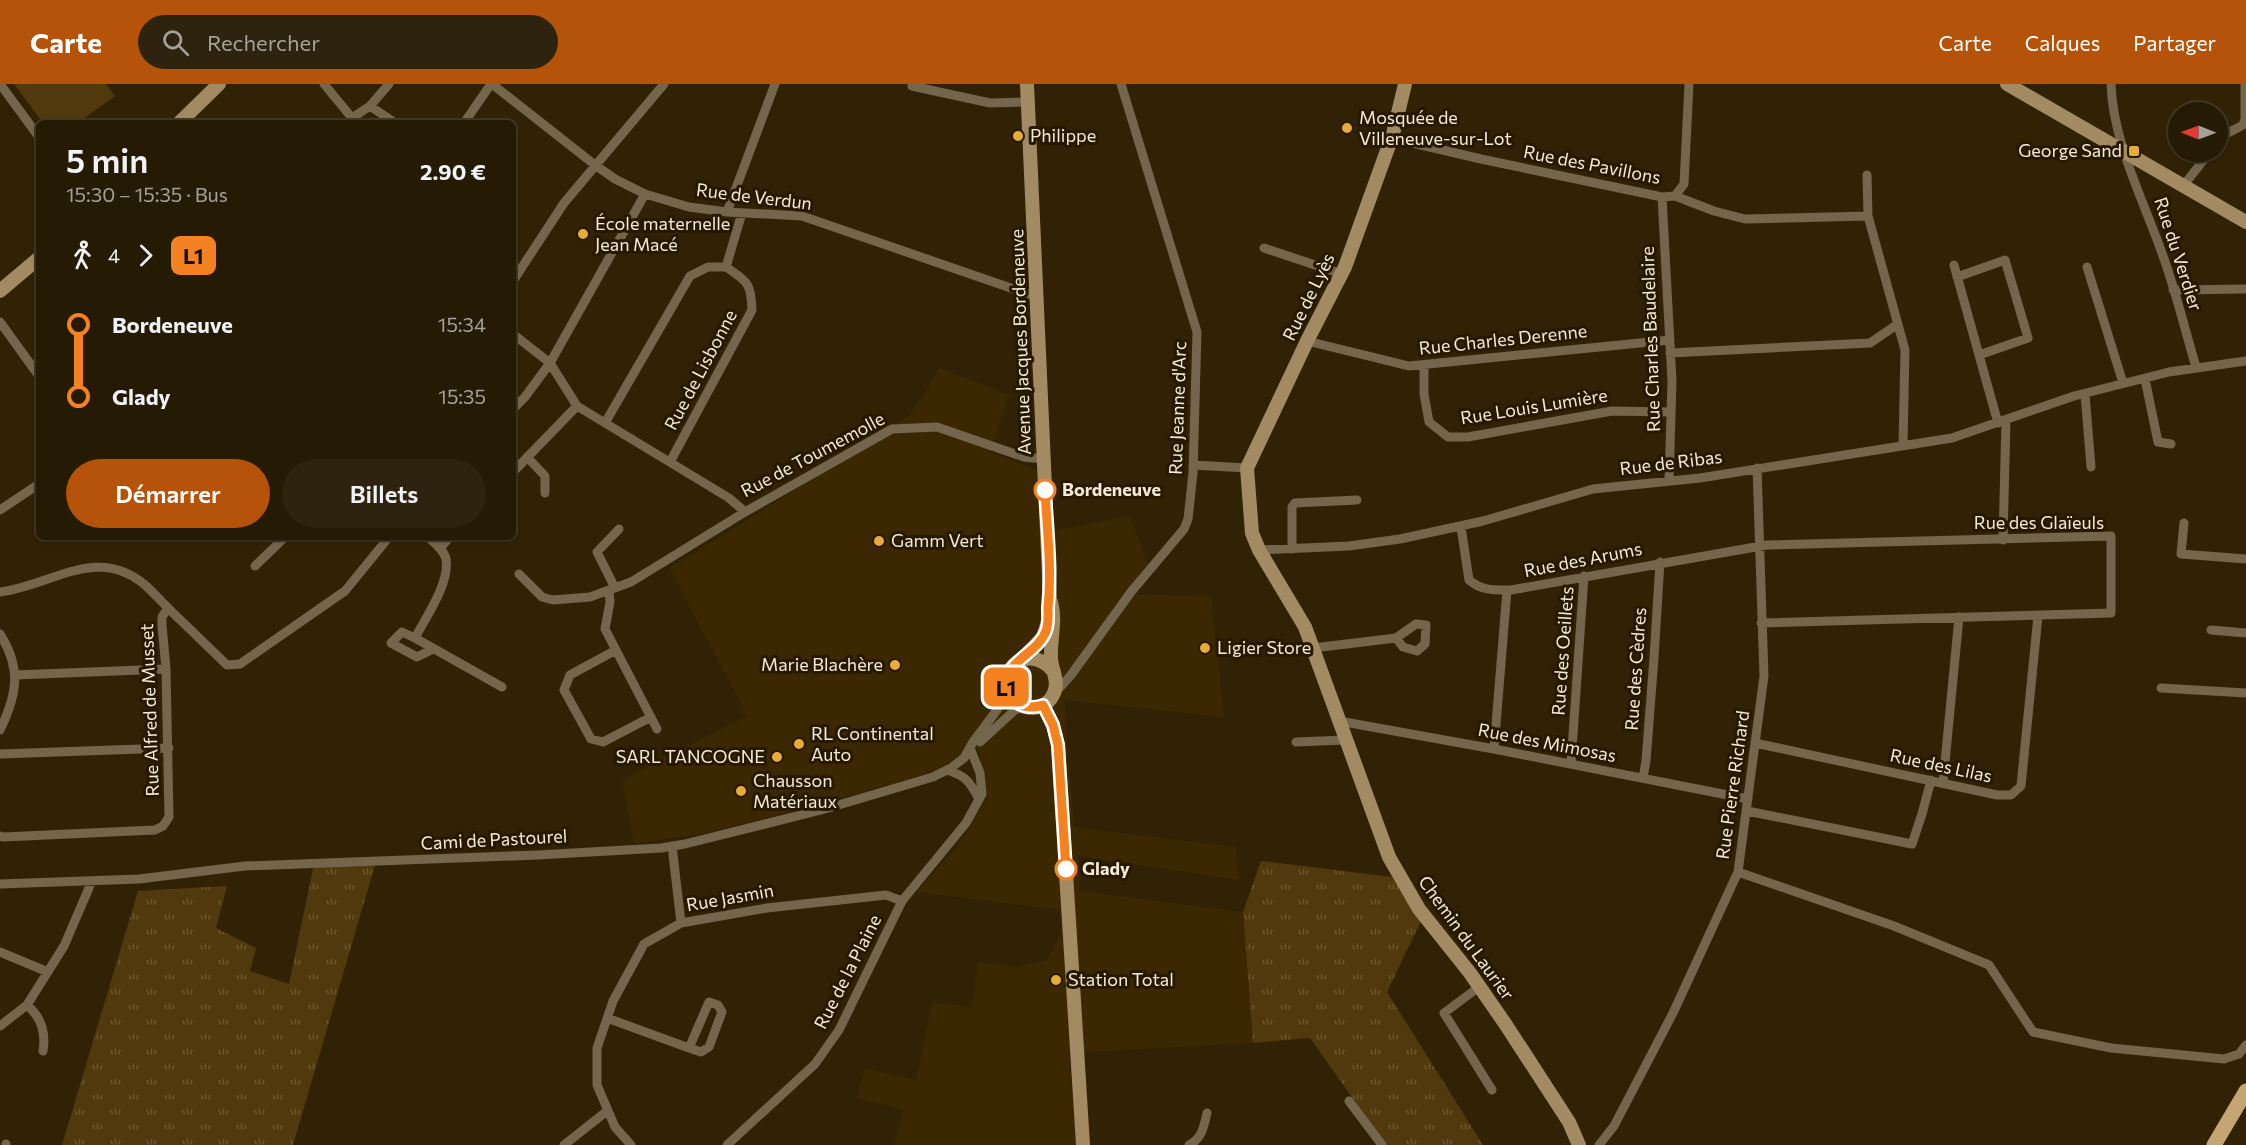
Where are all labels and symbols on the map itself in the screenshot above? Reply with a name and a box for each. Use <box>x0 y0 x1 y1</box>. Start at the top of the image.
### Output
north arrow <box>2168 102 2228 162</box>
place label: Mosquée de Villeneuve-sur-Lot <box>1359 106 1512 149</box>
marker: Mosquée de Villeneuve-sur-Lot <box>1340 121 1354 135</box>
place label: Philippe <box>1030 124 1096 146</box>
marker: Philippe <box>1011 129 1025 143</box>
place label: George Sand <box>2018 139 2122 161</box>
street label: Rue des Pavillons <box>1522 140 1663 188</box>
marker: George Sand <box>2127 144 2141 158</box>
street label: Rue de Verdun <box>695 178 813 214</box>
street label: Rue du Verdier <box>2150 194 2208 313</box>
place label: École maternelle Jean Macé <box>595 212 730 255</box>
marker: École maternelle Jean Macé <box>576 227 590 241</box>
street label: Avenue Jacques Bordeneuve <box>1005 229 1035 455</box>
street label: Rue Charles Baudelaire <box>1636 246 1664 432</box>
street label: Rue de Lyès <box>1277 249 1339 344</box>
street label: Rue de Lisbonne <box>659 306 741 433</box>
street label: Rue Charles Derenne <box>1418 319 1588 359</box>
street label: Rue Jeanne d'Arc <box>1164 341 1190 475</box>
street label: Rue Louis Lumière <box>1459 384 1609 429</box>
street label: Rue de Toumemolle <box>737 407 888 501</box>
street label: Rue de Ribas <box>1618 445 1723 479</box>
place label: Bordeneuve <box>1062 478 1161 500</box>
marker: Bordeneuve <box>1034 479 1056 501</box>
street label: Rue des Glaïeuls <box>1974 511 2104 533</box>
place label: Gamm Vert <box>891 529 984 551</box>
marker: Gamm Vert <box>872 534 886 548</box>
street label: Rue des Arums <box>1522 537 1644 581</box>
street label: Rue des Oeillets <box>1547 586 1577 716</box>
street label: Rue des Cèdres <box>1620 607 1650 731</box>
street label: Rue Alfred de Musset <box>135 623 163 797</box>
place label: Ligier Store <box>1217 636 1311 658</box>
marker: Ligier Store <box>1198 641 1212 655</box>
place label: Marie Blachère <box>761 653 883 675</box>
marker: Marie Blachère <box>888 658 902 672</box>
line badge: L1 <box>979 668 1033 706</box>
street label: Rue Pierre Richard <box>1711 709 1753 861</box>
street label: Rue des Mimosas <box>1476 718 1618 766</box>
place label: RL Continental Auto <box>811 722 934 765</box>
marker: RL Continental Auto <box>792 737 806 751</box>
street label: Rue des Lilas <box>1888 743 1994 787</box>
place label: SARL TANCOGNE <box>616 745 765 767</box>
marker: SARL TANCOGNE <box>770 750 784 764</box>
place label: Chausson Matériaux <box>753 769 837 812</box>
marker: Chausson Matériaux <box>734 784 748 798</box>
street label: Cami de Pastourel <box>420 824 568 854</box>
place label: Glady <box>1082 857 1130 879</box>
marker: Glady <box>1055 858 1077 880</box>
street label: Chemin du Laurier <box>1414 871 1519 1004</box>
street label: Rue Jasmin <box>684 879 775 916</box>
street label: Rue de la Plaine <box>809 911 885 1032</box>
place label: Station Total <box>1068 968 1174 990</box>
marker: Station Total <box>1049 973 1063 987</box>

